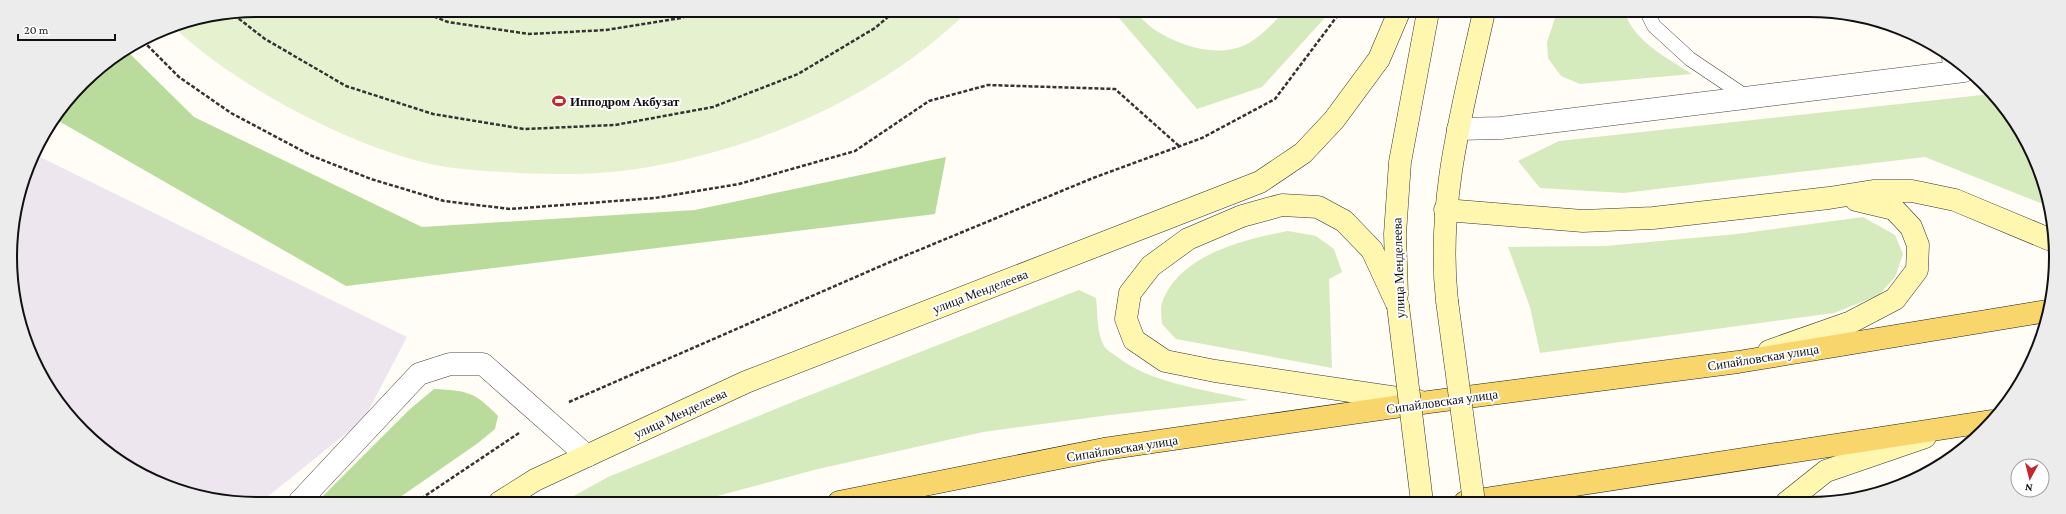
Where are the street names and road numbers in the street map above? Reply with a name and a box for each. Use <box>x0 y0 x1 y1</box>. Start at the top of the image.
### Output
street label: улица Менделеева <box>1389 217 1408 319</box>
street label: улица Менделеева <box>930 266 1030 317</box>
street label: Сипайловская улица <box>1706 341 1820 374</box>
street label: улица Менделеева <box>631 385 729 442</box>
street label: Сипайловская улица <box>1385 386 1499 417</box>
street label: Сипайловская улица <box>1065 432 1179 465</box>

